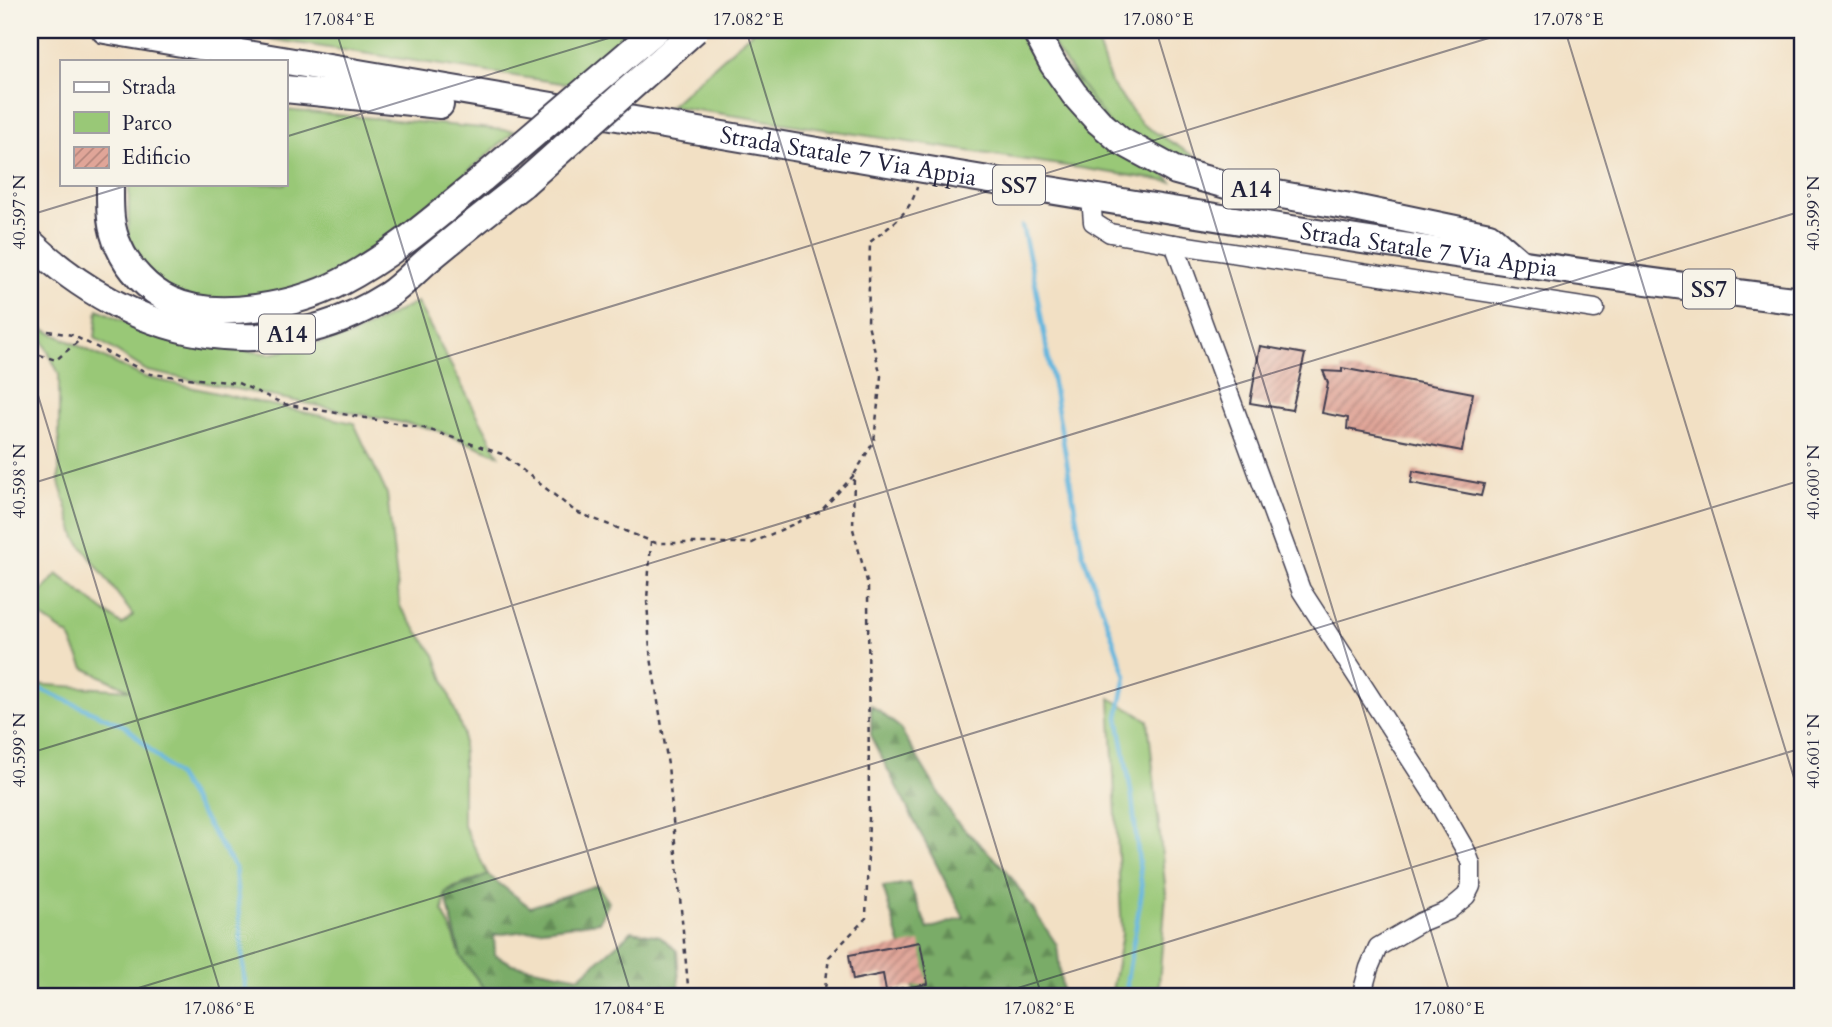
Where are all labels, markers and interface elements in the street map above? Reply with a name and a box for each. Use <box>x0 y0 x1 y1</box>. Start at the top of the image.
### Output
text: 17.084°E <box>304 7 375 32</box>
text: 17.082°E <box>713 7 784 32</box>
text: 17.080°E <box>1123 7 1194 32</box>
text: 17.078°E <box>1533 7 1604 32</box>
legend <box>60 60 287 186</box>
text: Strada <box>122 73 176 102</box>
text: Parco <box>122 109 172 138</box>
street label: Strada Statale 7 Via Appia <box>718 118 980 194</box>
text: Edificio <box>122 143 191 172</box>
road number: SS7 <box>993 166 1045 204</box>
road number: A14 <box>1223 170 1279 208</box>
text: 40.597°N <box>7 174 32 250</box>
text: 40.599°N <box>1801 175 1826 251</box>
street label: Strada Statale 7 Via Appia <box>1298 214 1560 285</box>
road number: SS7 <box>1683 270 1735 308</box>
road number: A14 <box>259 314 315 354</box>
text: 40.598°N <box>7 443 32 519</box>
text: 40.600°N <box>1801 444 1826 520</box>
text: 40.599°N <box>7 712 32 788</box>
text: 40.601°N <box>1801 713 1826 789</box>
text: 17.086°E <box>184 996 255 1021</box>
text: 17.084°E <box>594 996 665 1021</box>
text: 17.082°E <box>1004 996 1075 1021</box>
text: 17.080°E <box>1414 996 1485 1021</box>

